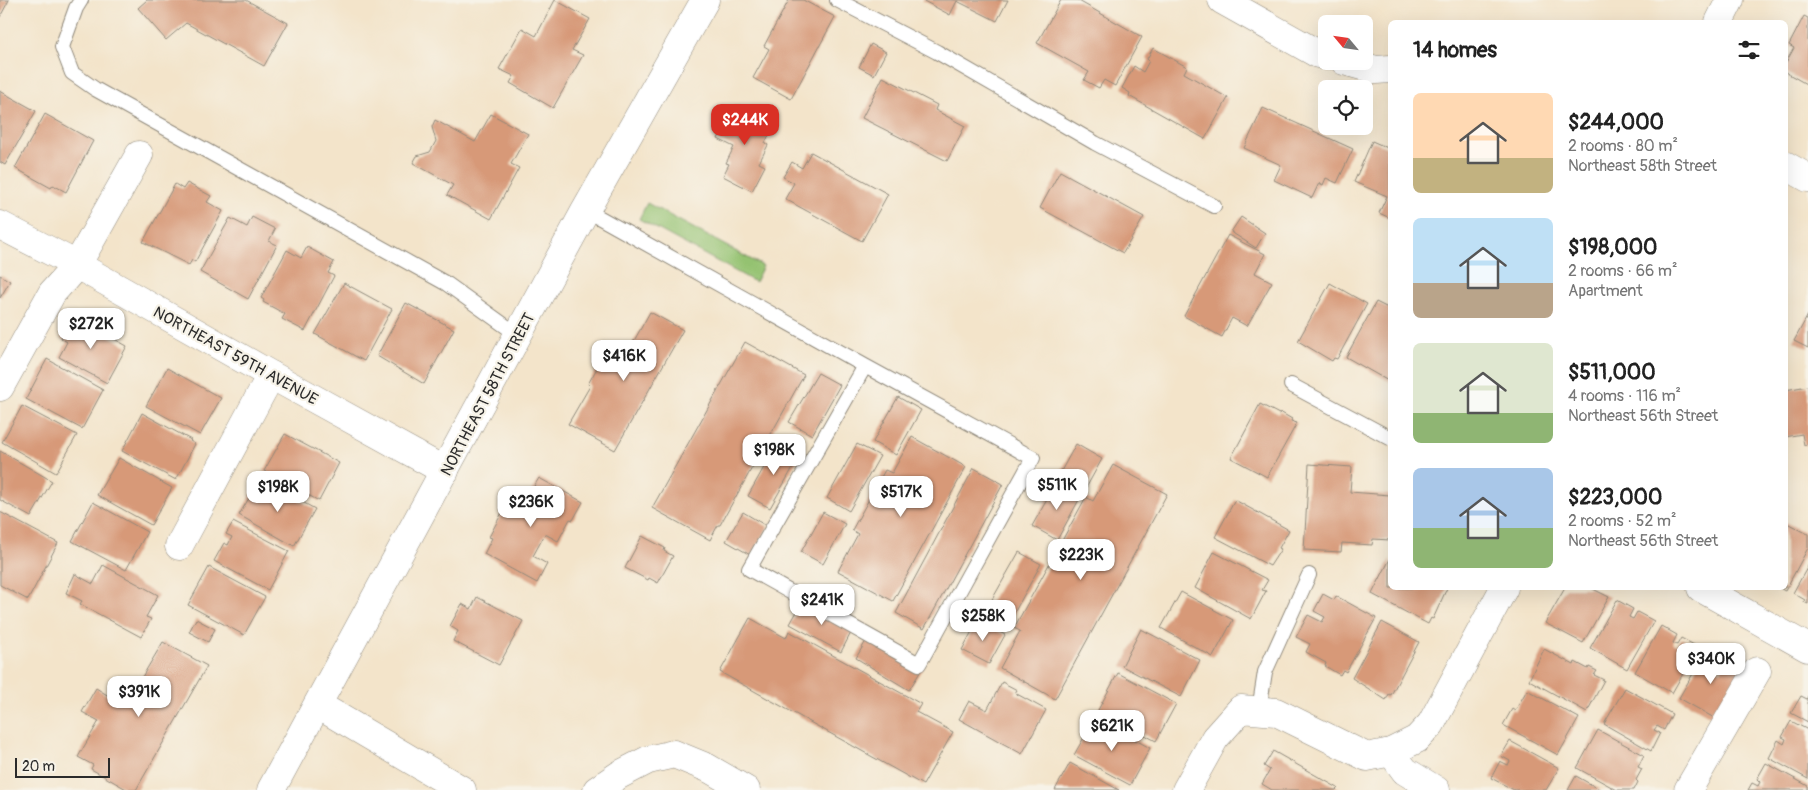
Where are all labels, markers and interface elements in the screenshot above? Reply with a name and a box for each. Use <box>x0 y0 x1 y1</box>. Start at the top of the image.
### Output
north arrow <box>1318 15 1372 70</box>
map controls <box>1318 15 1373 135</box>
icon: filters <box>1735 36 1763 64</box>
text: 14 homes <box>1413 37 1497 64</box>
button: locate <box>1318 80 1373 135</box>
pin: $244K <box>710 104 780 146</box>
text: $244,000 <box>1568 109 1664 136</box>
text: $244K <box>722 110 768 130</box>
icon: home <box>1453 113 1513 173</box>
text: 2 rooms · 80 m² <box>1568 136 1678 156</box>
text: Northeast 58th Street <box>1568 156 1717 176</box>
text: $198,000 <box>1568 234 1657 261</box>
icon: home <box>1453 238 1513 298</box>
text: 2 rooms · 66 m² <box>1568 261 1678 281</box>
text: Apartment <box>1568 281 1643 301</box>
street label: NORTHEAST 59TH AVENUE <box>150 302 321 410</box>
pin: $272K <box>56 308 126 350</box>
street label: NORTHEAST 58TH STREET <box>436 309 539 479</box>
text: $272K <box>69 314 113 334</box>
pin: $416K <box>589 340 659 382</box>
text: $416K <box>602 346 646 366</box>
text: $511,000 <box>1568 359 1656 386</box>
icon: home <box>1453 363 1513 423</box>
text: 4 rooms · 116 m² <box>1568 386 1681 406</box>
text: Northeast 56th Street <box>1568 406 1718 426</box>
pin: $198K <box>739 434 809 476</box>
text: $198K <box>754 440 794 460</box>
pin: $511K <box>1022 468 1092 511</box>
pin: $198K <box>243 470 313 513</box>
text: $511K <box>1037 475 1077 495</box>
pin: $517K <box>866 476 936 518</box>
text: $198K <box>258 477 298 497</box>
text: $517K <box>880 482 922 502</box>
text: $223,000 <box>1568 484 1662 511</box>
pin: $236K <box>496 486 566 528</box>
icon: home <box>1453 488 1513 548</box>
text: $236K <box>508 492 554 512</box>
text: 2 rooms · 52 m² <box>1568 511 1677 531</box>
text: Northeast 56th Street <box>1568 531 1718 551</box>
pin: $223K <box>1046 538 1116 581</box>
text: $223K <box>1059 545 1103 565</box>
pin: $241K <box>787 584 857 626</box>
text: $241K <box>801 590 843 610</box>
pin: $258K <box>948 600 1018 642</box>
text: $258K <box>961 606 1005 626</box>
pin: $340K <box>1676 642 1746 685</box>
text: $340K <box>1687 649 1735 669</box>
pin: $391K <box>104 676 174 718</box>
text: $391K <box>118 682 160 702</box>
pin: $621K <box>1077 710 1147 752</box>
text: $621K <box>1091 716 1133 736</box>
scale bar <box>15 755 110 778</box>
text: 20 m <box>22 758 55 775</box>

